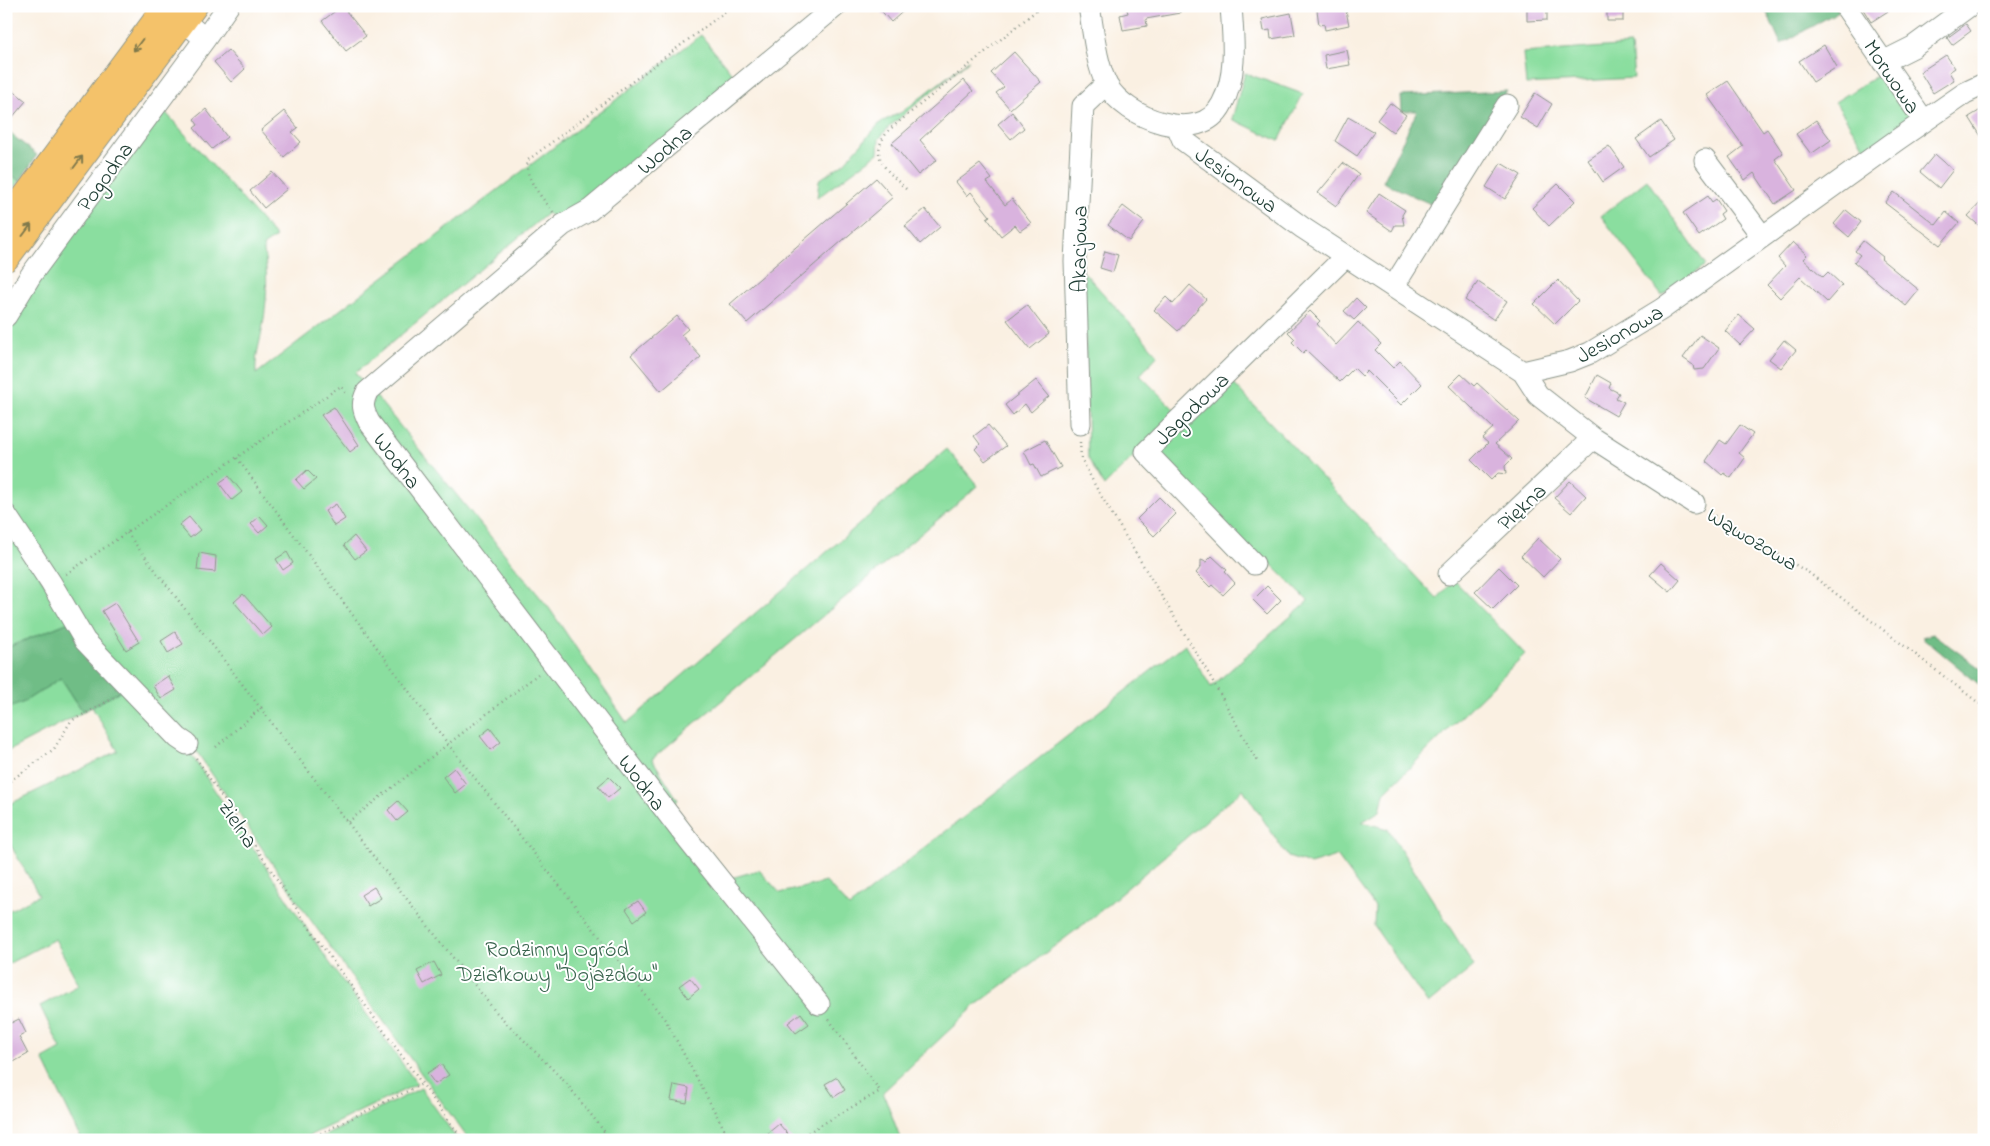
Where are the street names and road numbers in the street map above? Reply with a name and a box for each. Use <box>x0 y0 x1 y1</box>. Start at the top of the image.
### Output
street label: Morwowa <box>1854 34 1927 121</box>
street label: Wodna <box>631 119 701 184</box>
street label: Pogodna <box>70 136 143 220</box>
street label: Jesionowa <box>1187 140 1283 223</box>
street label: Akacjowa <box>1064 205 1098 293</box>
street label: Jesionowa <box>1571 298 1670 373</box>
street label: Jagodowa <box>1148 366 1239 455</box>
street label: Wodna <box>364 427 428 497</box>
street label: Piękna <box>1491 477 1555 540</box>
street label: Wąwozowa <box>1700 501 1803 580</box>
street label: Wodna <box>609 749 673 819</box>
street label: Zielna <box>209 794 265 855</box>

